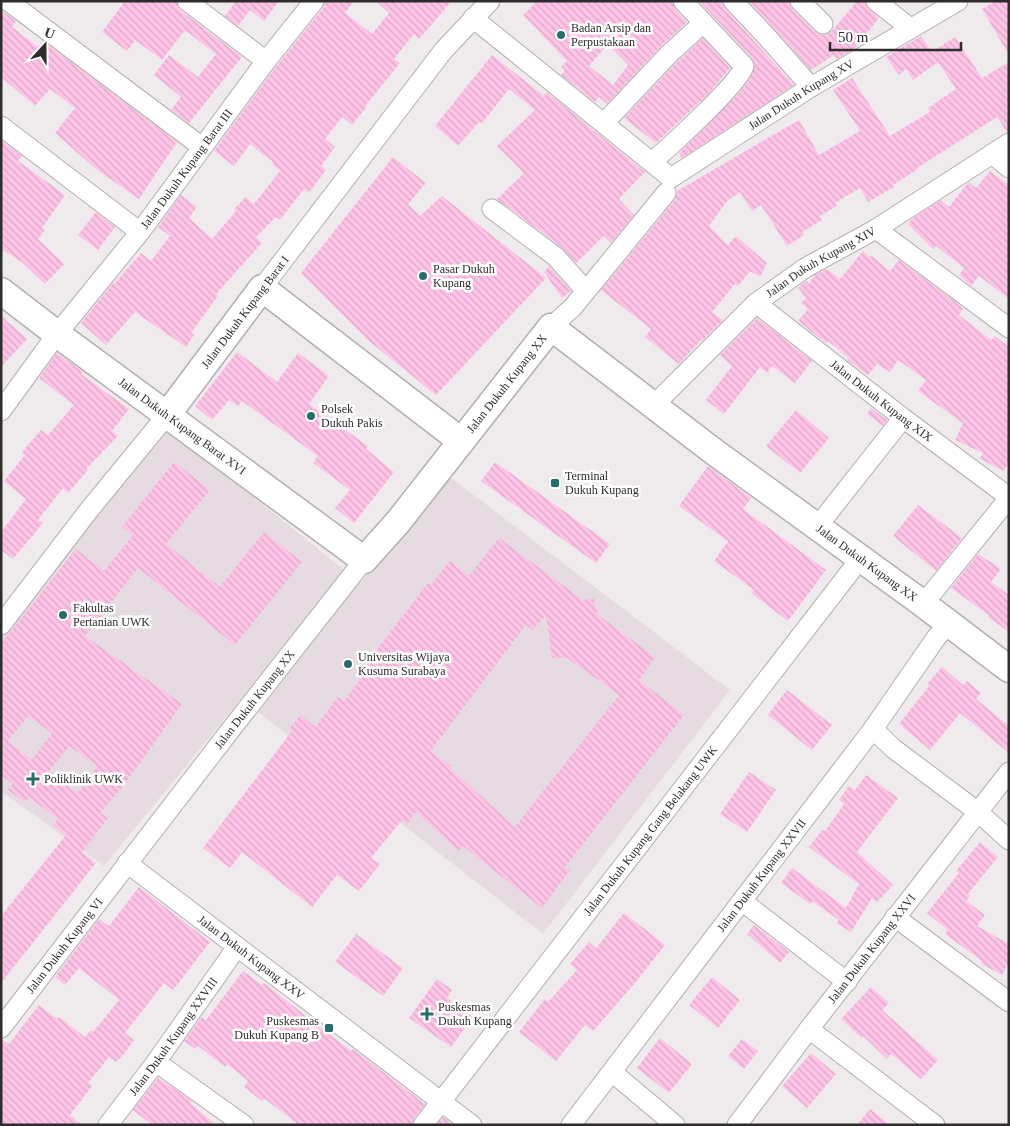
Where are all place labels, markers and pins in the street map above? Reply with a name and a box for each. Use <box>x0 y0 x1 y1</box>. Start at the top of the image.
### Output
place label: Badan Arsip dan Perpustakaan <box>571 21 651 49</box>
marker: Badan Arsip dan Perpustakaan <box>555 29 567 41</box>
place label: Pasar Dukuh Kupang <box>433 262 495 290</box>
marker: Pasar Dukuh Kupang <box>417 270 429 282</box>
place label: Polsek Dukuh Pakis <box>321 402 383 430</box>
marker: Polsek Dukuh Pakis <box>305 410 317 422</box>
place label: Terminal Dukuh Kupang <box>565 469 639 497</box>
marker: Terminal Dukuh Kupang <box>549 477 561 489</box>
place label: Fakultas Pertanian UWK <box>73 601 150 629</box>
marker: Fakultas Pertanian UWK <box>57 609 69 621</box>
place label: Universitas Wijaya Kusuma Surabaya <box>358 650 450 678</box>
marker: Universitas Wijaya Kusuma Surabaya <box>342 658 354 670</box>
marker: Poliklinik UWK <box>26 772 40 786</box>
place label: Poliklinik UWK <box>44 772 123 786</box>
place label: Puskesmas Dukuh Kupang <box>438 1000 512 1028</box>
marker: Puskesmas Dukuh Kupang <box>420 1007 434 1021</box>
place label: Puskesmas Dukuh Kupang B <box>234 1014 319 1042</box>
marker: Puskesmas Dukuh Kupang B <box>323 1022 335 1034</box>

